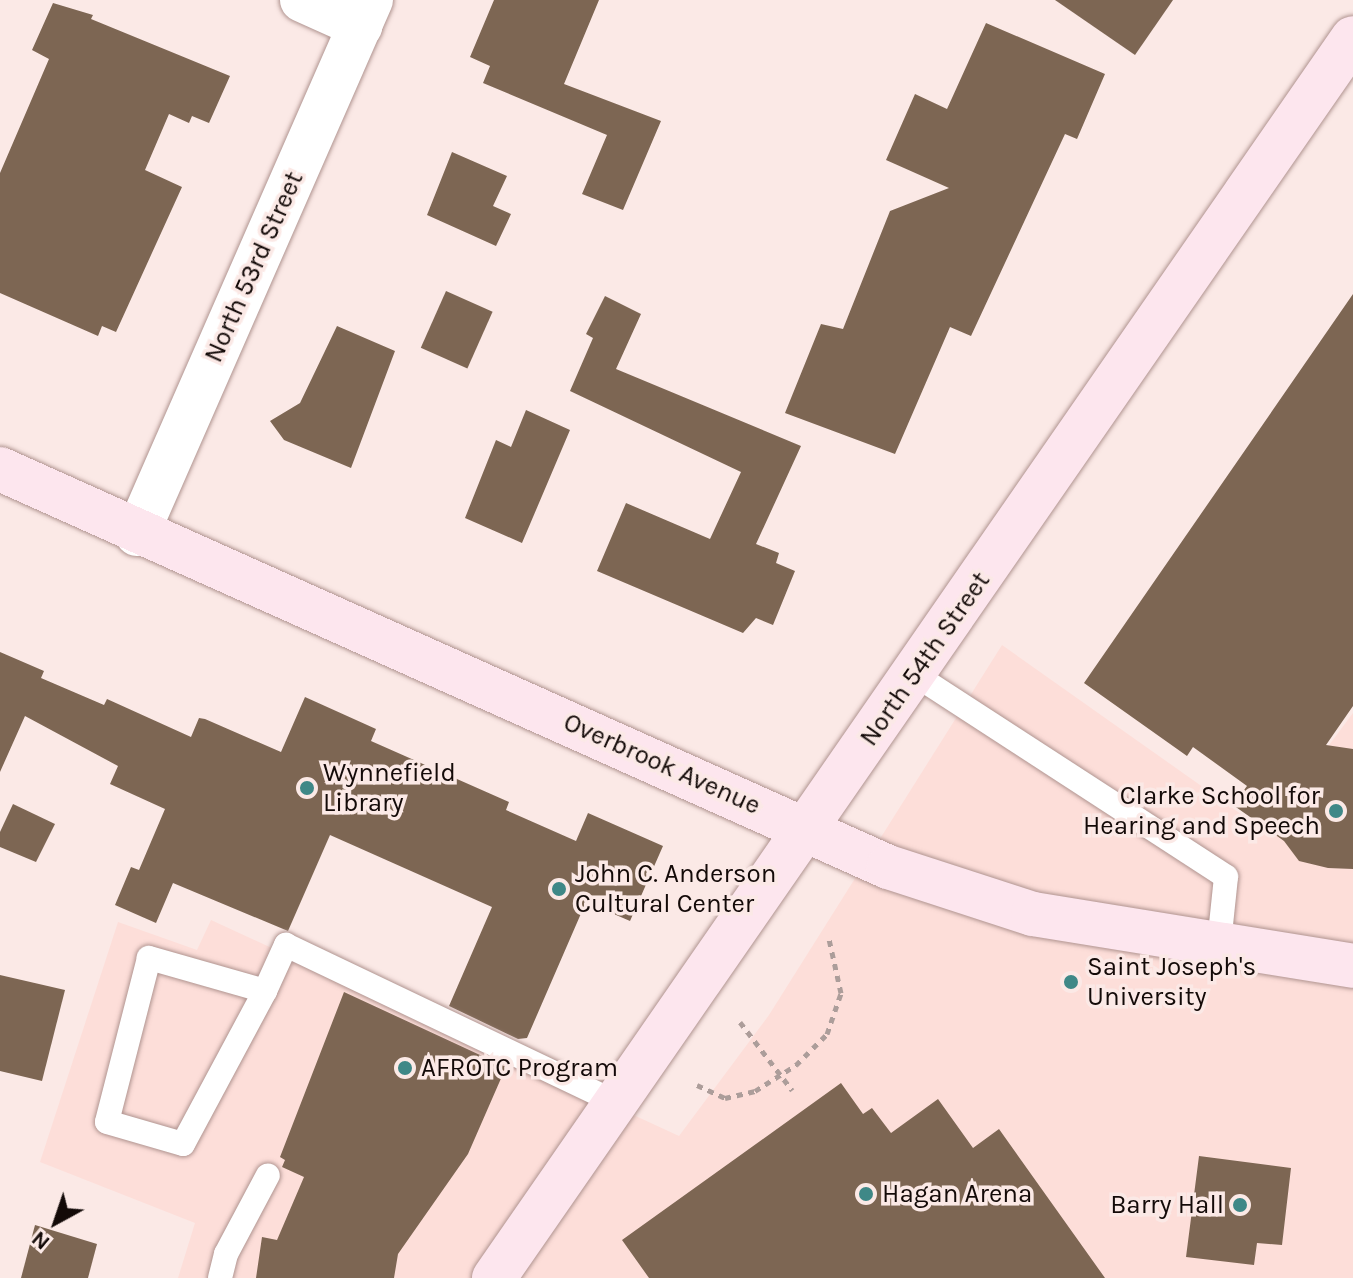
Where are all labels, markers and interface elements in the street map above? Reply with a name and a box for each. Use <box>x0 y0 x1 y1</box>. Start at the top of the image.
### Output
street label: North 53rd Street <box>198 167 310 367</box>
street label: North 54th Street <box>853 566 997 752</box>
street label: Overbrook Avenue <box>559 707 765 821</box>
place label: Wynnefield Library <box>323 757 456 818</box>
marker: Wynnefield Library <box>298 779 316 797</box>
place label: Clarke School for Hearing and Speech <box>1083 780 1320 842</box>
marker: Clarke School for Hearing and Speech <box>1327 802 1345 820</box>
place label: John C. Anderson Cultural Center <box>575 858 776 920</box>
marker: John C. Anderson Cultural Center <box>550 880 568 898</box>
place label: Saint Joseph's University <box>1087 951 1256 1012</box>
marker: Saint Joseph's University <box>1062 973 1080 991</box>
place label: AFROTC Program <box>421 1052 618 1084</box>
marker: AFROTC Program <box>396 1059 414 1077</box>
place label: Hagan Arena <box>882 1178 1032 1210</box>
north arrow <box>16 1182 96 1262</box>
marker: Hagan Arena <box>857 1185 875 1203</box>
place label: Barry Hall <box>1110 1189 1224 1221</box>
marker: Barry Hall <box>1231 1196 1249 1214</box>
text: N <box>26 1225 55 1255</box>

